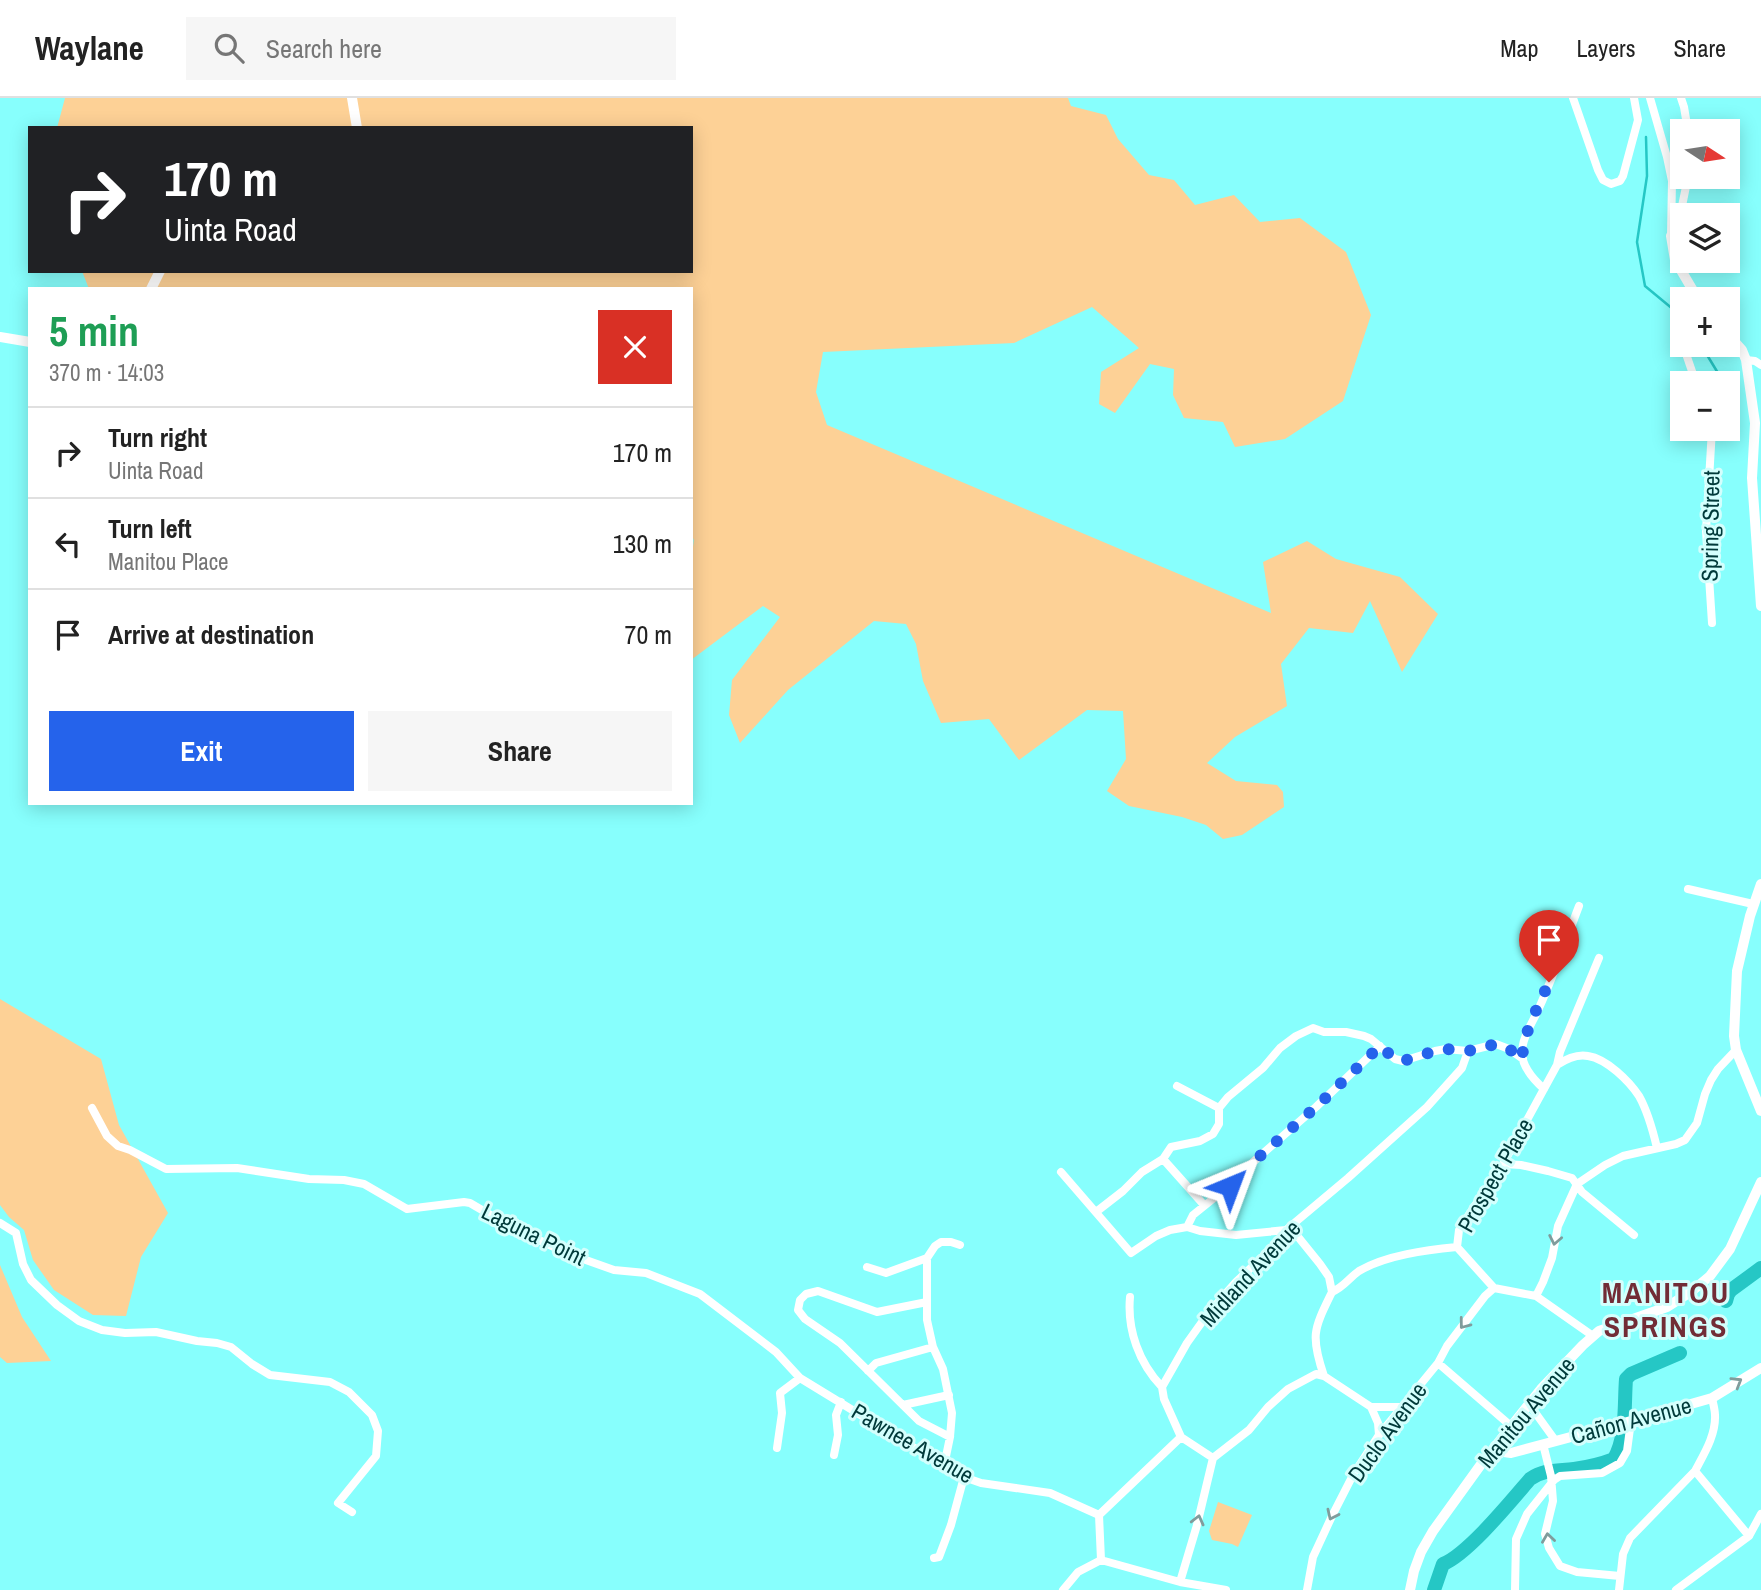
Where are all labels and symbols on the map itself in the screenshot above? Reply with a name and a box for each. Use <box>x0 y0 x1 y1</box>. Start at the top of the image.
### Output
north arrow <box>1670 119 1740 189</box>
street label: Spring Street <box>1694 470 1726 582</box>
pin <box>1519 910 1579 982</box>
street label: Prospect Place <box>1450 1112 1540 1238</box>
position arrow <box>1193 1149 1267 1223</box>
street label: Laguna Point <box>477 1195 591 1273</box>
street label: Midland Avenue <box>1193 1213 1307 1333</box>
one-way arrow <box>1549 1234 1564 1246</box>
district label: MANITOU SPRINGS <box>1602 1272 1730 1346</box>
one-way arrow <box>1460 1316 1472 1329</box>
street label: Manitou Avenue <box>1470 1350 1582 1474</box>
street label: Duclo Avenue <box>1340 1376 1434 1488</box>
one-way arrow <box>1729 1377 1742 1390</box>
street label: Cañon Avenue <box>1567 1389 1695 1451</box>
street label: Pawnee Avenue <box>846 1396 980 1490</box>
one-way arrow <box>1327 1508 1341 1520</box>
one-way arrow <box>1190 1514 1204 1526</box>
one-way arrow <box>1541 1532 1556 1544</box>

